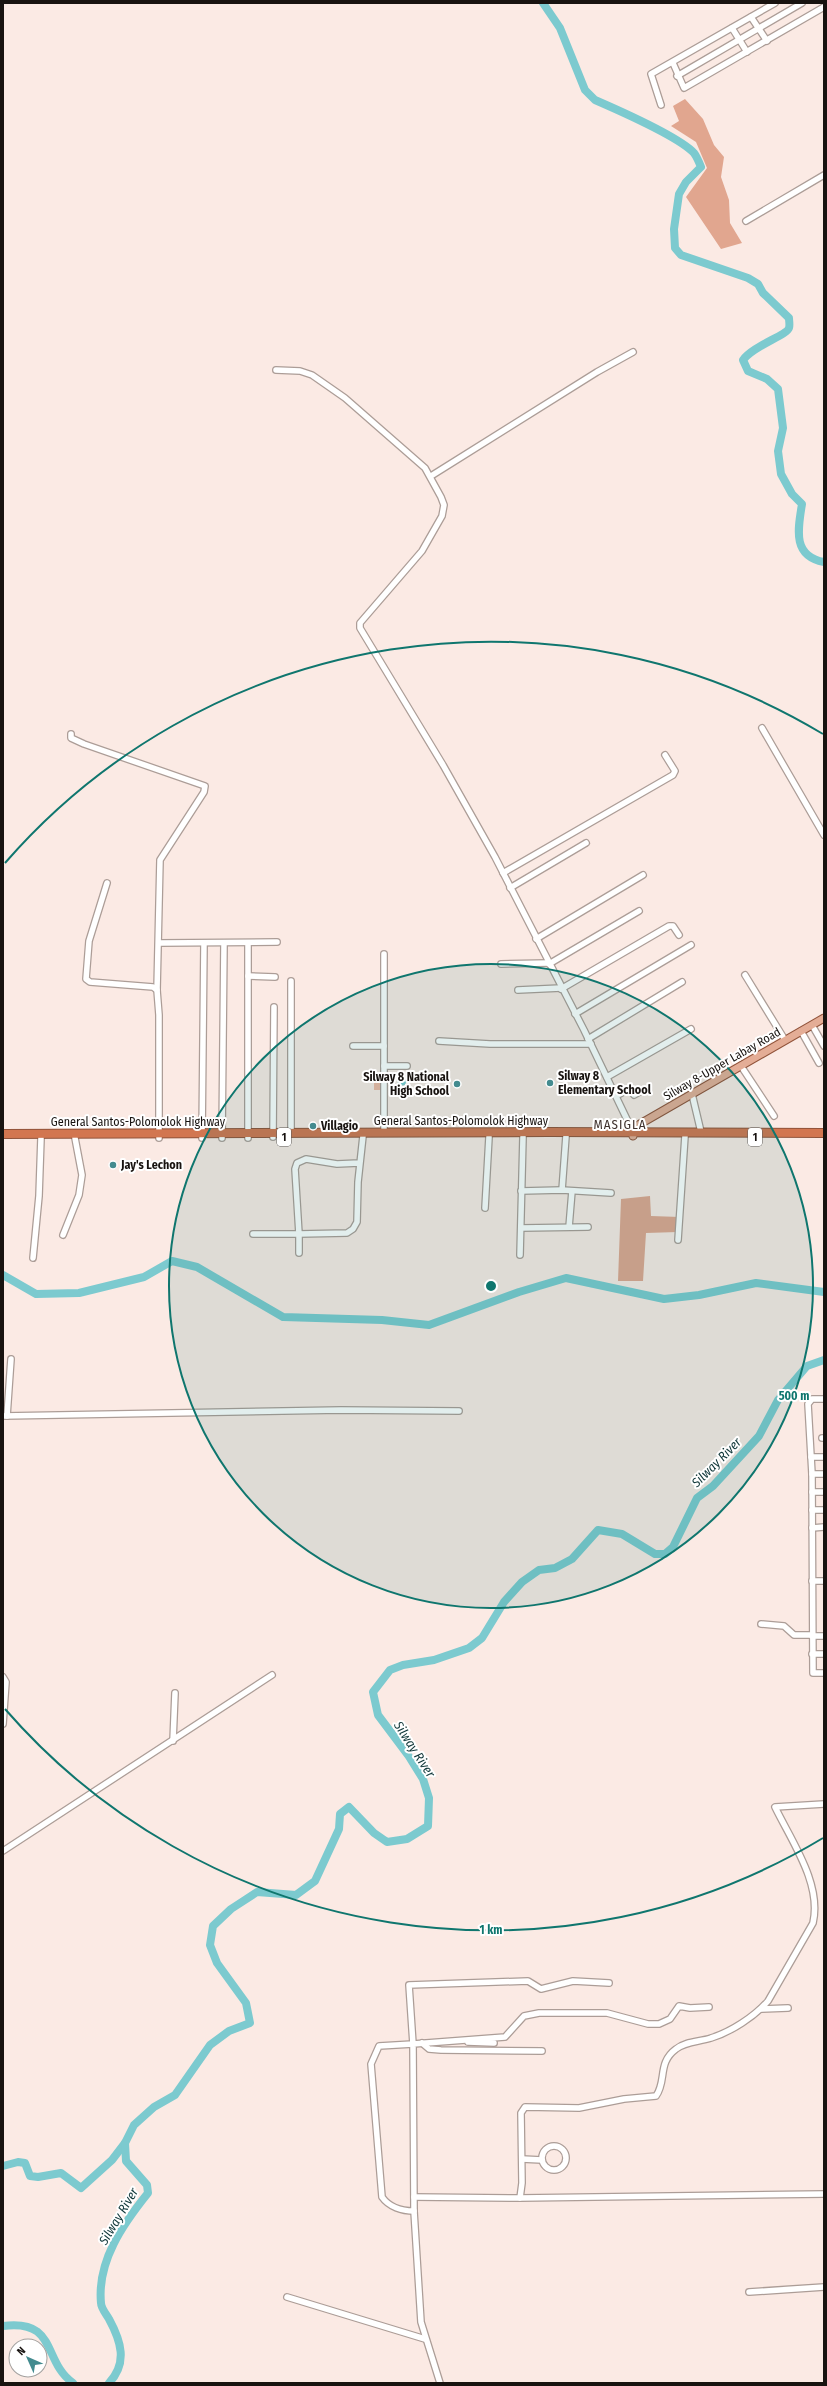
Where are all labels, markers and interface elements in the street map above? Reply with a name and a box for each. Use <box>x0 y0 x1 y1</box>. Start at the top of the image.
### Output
street label: Silway 8-Upper Labay Road <box>661 1025 783 1103</box>
place label: Silway 8 Elementary School <box>558 1069 652 1097</box>
place label: Silway 8 National High School <box>363 1070 450 1098</box>
marker: Silway 8 Elementary School <box>545 1078 555 1088</box>
marker: Silway 8 National High School <box>452 1079 462 1089</box>
street label: General Santos-Polomolok Highway <box>374 1114 549 1128</box>
street label: General Santos-Polomolok Highway <box>51 1115 226 1129</box>
district label: MASIGLA <box>594 1117 646 1132</box>
place label: Villagio <box>320 1119 359 1133</box>
marker: Villagio <box>308 1121 318 1131</box>
road number: 1 <box>277 1128 291 1146</box>
road number: 1 <box>748 1128 762 1146</box>
place label: Jay's Lechon <box>120 1158 182 1172</box>
marker: Jay's Lechon <box>108 1160 118 1170</box>
centre of rings <box>484 1279 498 1293</box>
text: 500 m <box>779 1389 809 1403</box>
water label: Silway River <box>688 1434 745 1491</box>
water label: Silway River <box>390 1718 438 1780</box>
text: 1 km <box>480 1923 502 1937</box>
water label: Silway River <box>95 2185 141 2248</box>
north arrow <box>8 2338 48 2378</box>
text: N <box>14 2344 28 2358</box>

